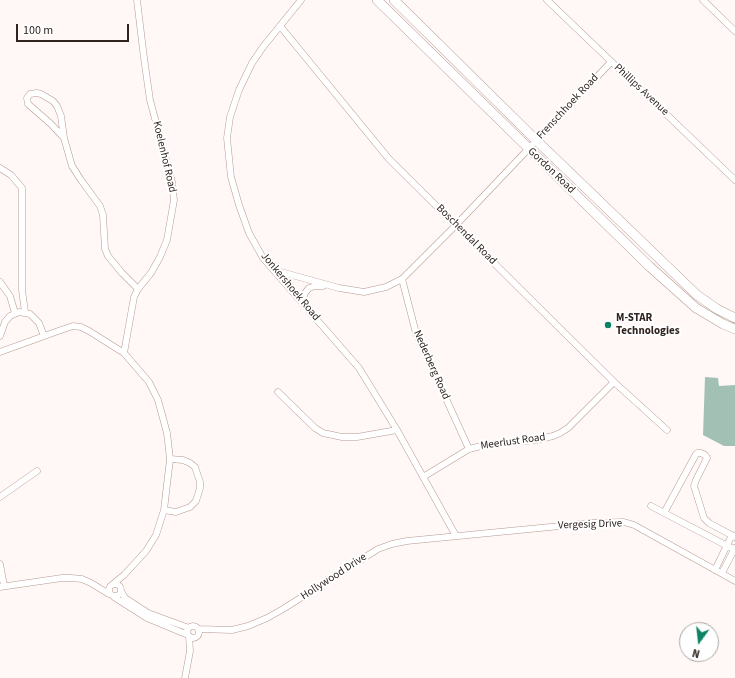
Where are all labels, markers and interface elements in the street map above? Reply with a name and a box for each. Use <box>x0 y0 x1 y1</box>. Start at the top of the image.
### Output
scale bar <box>18 16 131 42</box>
text: 100 m <box>23 22 53 39</box>
street label: Phillips Avenue <box>611 61 671 119</box>
street label: Frenschhoek Road <box>534 72 602 142</box>
street label: Koelenhof Road <box>149 120 179 194</box>
street label: Gordon Road <box>525 145 577 197</box>
street label: Boschendal Road <box>433 202 499 268</box>
street label: Jonkershoek Road <box>258 250 322 324</box>
place label: M-STAR Technologies <box>616 312 680 338</box>
marker: M-STAR Technologies <box>603 320 613 330</box>
street label: Nederberg Road <box>410 328 452 402</box>
street label: Meerlust Road <box>480 431 546 453</box>
street label: Vergesig Drive <box>558 517 622 533</box>
street label: Hollywood Drive <box>299 551 369 603</box>
north arrow <box>679 622 719 662</box>
text: N <box>691 645 702 661</box>

